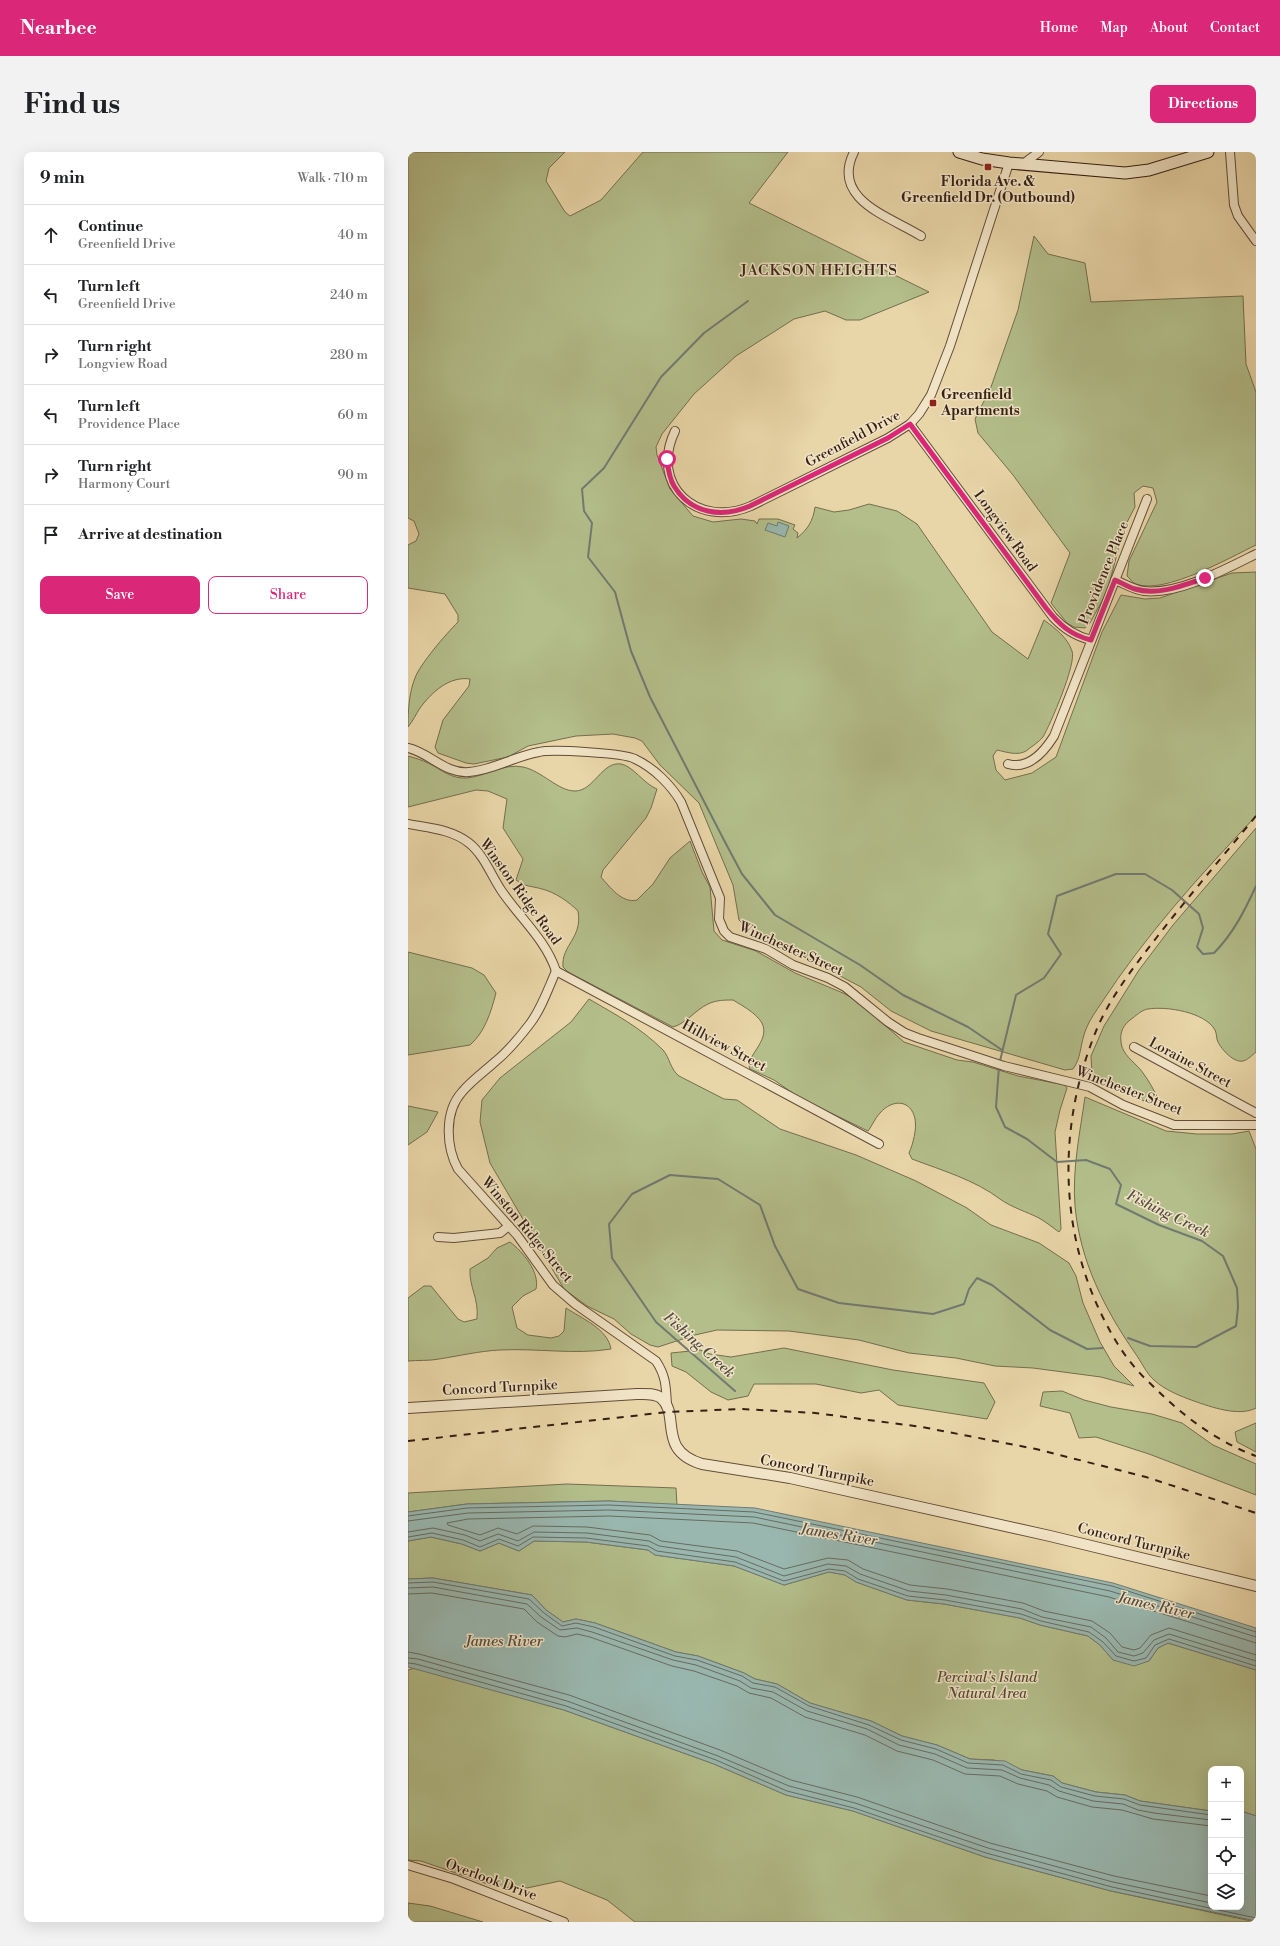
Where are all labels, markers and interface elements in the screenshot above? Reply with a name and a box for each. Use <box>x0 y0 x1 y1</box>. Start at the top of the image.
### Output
text: Nearbee <box>20 16 97 40</box>
text: Home <box>1040 19 1078 37</box>
text: Map <box>1100 19 1128 37</box>
text: About <box>1150 19 1188 37</box>
text: Contact <box>1210 19 1260 37</box>
button: Directions <box>1150 85 1256 123</box>
text: Find us <box>24 87 120 122</box>
marker: Florida Ave. & Greenfield Dr. (Outbound) <box>983 162 993 172</box>
text: 9 min <box>40 167 85 189</box>
text: Walk · 710 m <box>297 170 368 186</box>
place label: Florida Ave. & Greenfield Dr. (Outbound) <box>901 173 1075 207</box>
text: Continue <box>78 217 143 236</box>
icon: ahead <box>40 224 62 246</box>
text: 40 m <box>338 227 368 243</box>
text: Greenfield Drive <box>78 236 176 252</box>
district label: JACKSON HEIGHTS <box>739 261 898 280</box>
text: Turn left <box>78 277 140 296</box>
icon: left <box>40 284 62 306</box>
text: 240 m <box>330 287 368 303</box>
text: Greenfield Drive <box>78 296 176 312</box>
text: Turn right <box>78 337 152 356</box>
icon: right <box>40 344 62 366</box>
text: 280 m <box>330 347 368 363</box>
text: Longview Road <box>78 356 167 372</box>
place label: Greenfield Apartments <box>940 386 1020 420</box>
text: Turn left <box>78 397 140 416</box>
marker: Greenfield Apartments <box>928 398 938 408</box>
icon: left <box>40 404 62 426</box>
street label: Greenfield Drive <box>802 406 904 472</box>
text: 60 m <box>337 407 368 423</box>
text: Providence Place <box>78 416 180 432</box>
route start <box>658 450 676 468</box>
text: Turn right <box>78 457 152 476</box>
icon: right <box>40 464 62 486</box>
text: 90 m <box>337 467 368 483</box>
text: Harmony Court <box>78 476 170 492</box>
street label: Longview Road <box>969 487 1041 575</box>
street label: Providence Place <box>1075 519 1133 627</box>
icon: arrive <box>40 524 62 546</box>
text: Arrive at destination <box>78 525 222 544</box>
route end <box>1196 569 1214 587</box>
button: Save <box>40 576 200 614</box>
button: Share <box>208 576 368 614</box>
street label: Winston Ridge Road <box>475 835 565 949</box>
street label: Winchester Street <box>735 917 846 980</box>
street label: Hillview Street <box>679 1016 769 1076</box>
street label: Loraine Street <box>1146 1034 1235 1092</box>
street label: Winchester Street <box>1072 1062 1185 1120</box>
street label: Winston Ridge Street <box>477 1173 577 1287</box>
water label: Fishing Creek <box>1123 1186 1213 1242</box>
water label: Fishing Creek <box>659 1308 739 1382</box>
street label: Concord Turnpike <box>442 1376 558 1400</box>
street label: Concord Turnpike <box>758 1451 876 1491</box>
water label: James River <box>797 1519 879 1551</box>
street label: Concord Turnpike <box>1076 1519 1192 1565</box>
water label: James River <box>1114 1588 1197 1624</box>
water label: James River <box>463 1632 543 1651</box>
park label: Percival's Island Natural Area <box>936 1669 1038 1703</box>
map controls <box>1208 1766 1244 1910</box>
button: + <box>1208 1766 1244 1802</box>
button: − <box>1208 1802 1244 1838</box>
button: locate <box>1208 1838 1244 1874</box>
street label: Overlook Drive <box>443 1855 539 1905</box>
button: layers <box>1208 1874 1244 1910</box>

